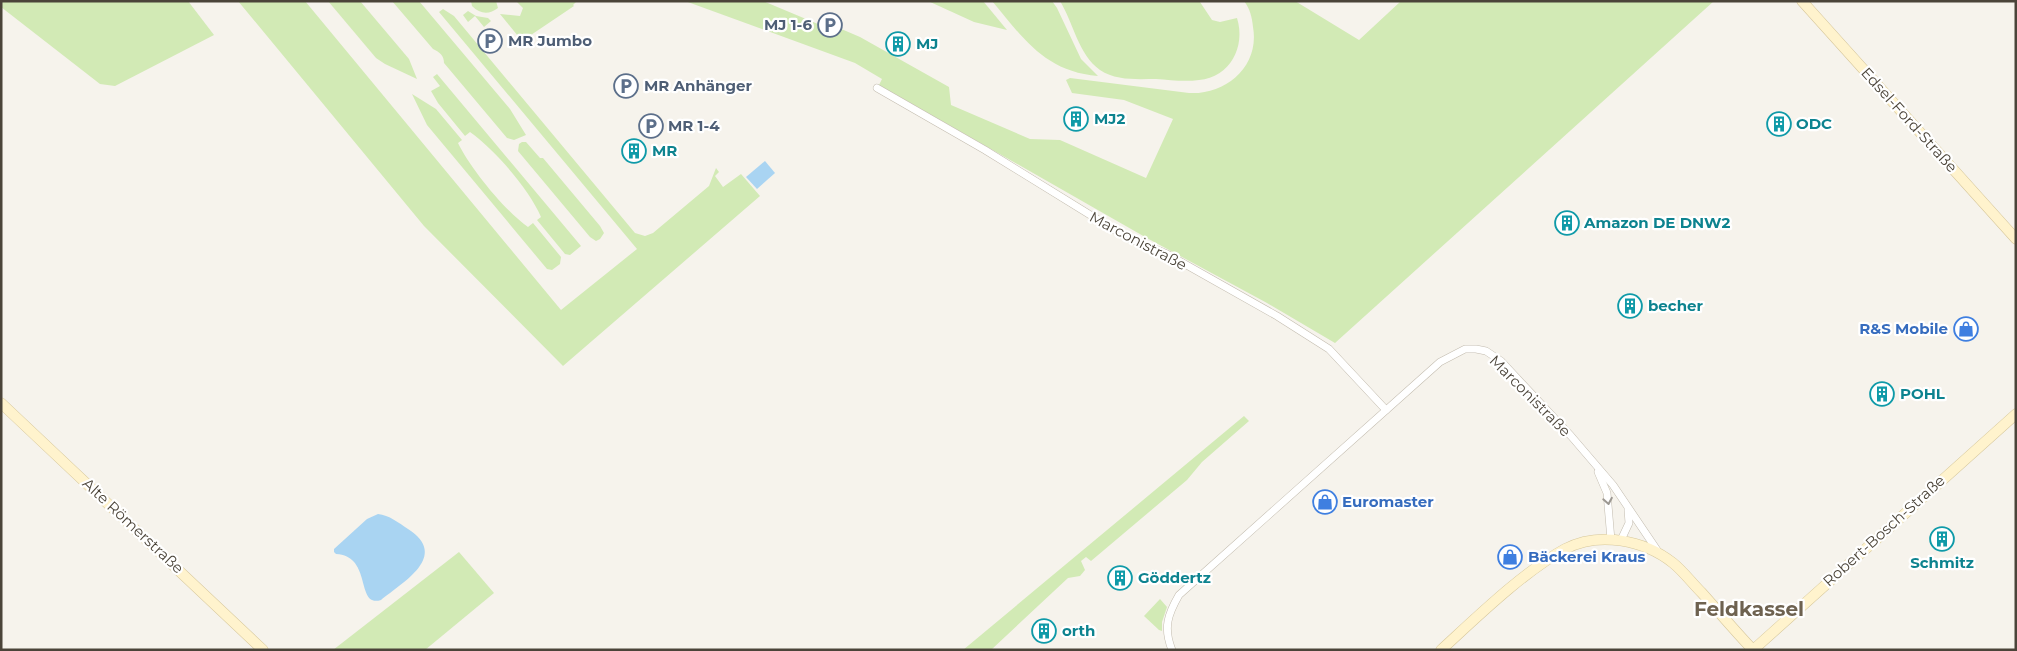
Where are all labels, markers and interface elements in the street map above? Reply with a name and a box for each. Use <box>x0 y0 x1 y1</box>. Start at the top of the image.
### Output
parking icon: MJ 1-6 <box>817 12 843 38</box>
place label: MJ 1-6 <box>764 15 812 34</box>
parking icon: MR Jumbo <box>477 28 503 54</box>
place label: MR Jumbo <box>508 31 592 50</box>
building icon: MJ <box>885 31 911 57</box>
place label: MJ <box>916 34 938 53</box>
street label: Edsel-Ford-Straße <box>1857 63 1962 176</box>
parking icon: MR Anhänger <box>613 73 639 99</box>
place label: MR Anhänger <box>644 76 752 95</box>
building icon: MJ2 <box>1063 106 1089 132</box>
place label: MJ2 <box>1094 109 1125 128</box>
building icon: ODC <box>1766 111 1792 137</box>
parking icon: MR 1-4 <box>638 113 664 139</box>
place label: ODC <box>1796 114 1832 133</box>
place label: MR 1-4 <box>668 116 720 135</box>
building icon: MR <box>621 138 647 164</box>
place label: MR <box>652 141 677 160</box>
street label: Marconistraße <box>1086 207 1190 274</box>
building icon: Amazon DE DNW2 <box>1554 210 1580 236</box>
place label: Amazon DE DNW2 <box>1583 213 1730 232</box>
building icon: becher <box>1617 293 1643 319</box>
place label: becher <box>1648 296 1704 315</box>
shop icon: R&S Mobile <box>1953 316 1979 342</box>
place label: R&S Mobile <box>1859 319 1948 338</box>
street label: Marconistraße <box>1486 351 1575 440</box>
building icon: POHL <box>1869 381 1895 407</box>
place label: POHL <box>1900 384 1945 403</box>
street label: Robert-Bosch-Straße <box>1819 471 1949 591</box>
street label: Alte Römerstraße <box>79 474 188 577</box>
shop icon: Euromaster <box>1312 489 1338 515</box>
place label: Euromaster <box>1342 492 1434 511</box>
one-way arrow <box>1602 497 1612 505</box>
building icon: Schmitz <box>1929 526 1955 552</box>
shop icon: Bäckerei Kraus <box>1497 544 1523 570</box>
place label: Bäckerei Kraus <box>1528 547 1645 566</box>
place label: Schmitz <box>1910 553 1974 572</box>
building icon: Göddertz <box>1107 565 1133 591</box>
place label: Göddertz <box>1138 568 1211 587</box>
district label: Feldkassel <box>1694 597 1804 621</box>
building icon: orth <box>1031 618 1057 644</box>
place label: orth <box>1062 621 1095 640</box>

